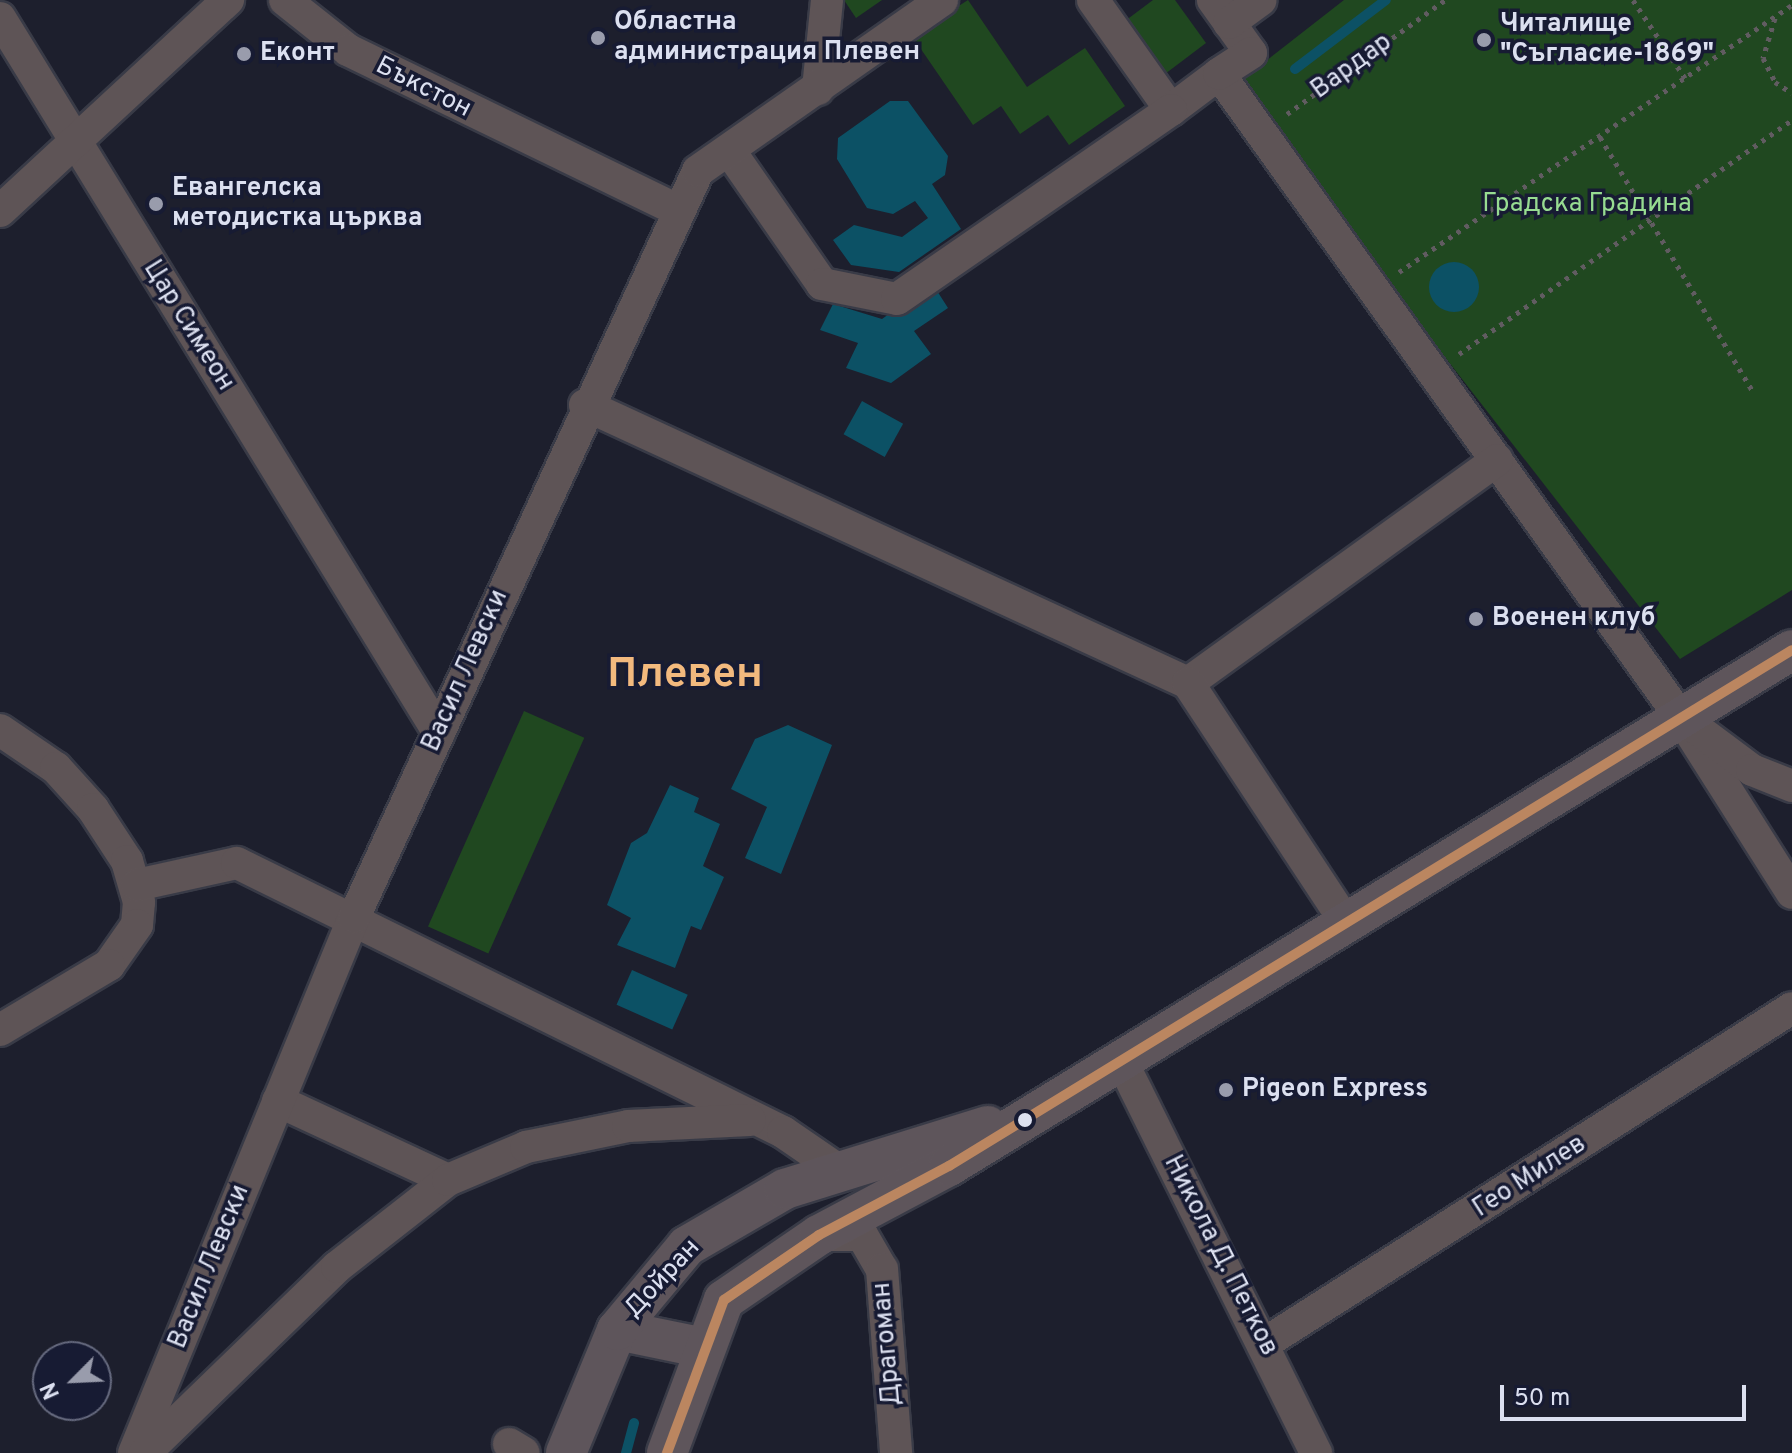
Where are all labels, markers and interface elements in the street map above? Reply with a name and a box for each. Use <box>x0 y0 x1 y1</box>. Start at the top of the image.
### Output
place label: Областна администрация Плевен <box>614 7 920 68</box>
place label: Читалище "Съгласие-1869" <box>1500 9 1714 70</box>
street label: Вардар <box>1306 27 1398 107</box>
marker: Областна администрация Плевен <box>589 29 607 47</box>
marker: Читалище "Съгласие-1869" <box>1475 31 1493 49</box>
place label: Еконт <box>260 38 335 70</box>
marker: Еконт <box>235 45 253 63</box>
street label: Бъкстон <box>370 51 476 125</box>
place label: Евангелска методистка църква <box>172 173 423 234</box>
park label: Градска Градина <box>1482 189 1692 221</box>
marker: Евангелска методистка църква <box>147 195 165 213</box>
street label: Цар Симеон <box>136 255 240 397</box>
street label: Васил Левски <box>416 585 516 757</box>
place label: Военен клуб <box>1492 603 1655 635</box>
marker: Военен клуб <box>1467 610 1485 628</box>
district label: Плевен <box>607 651 763 701</box>
place label: Pigeon Express <box>1242 1074 1428 1106</box>
marker: Pigeon Express <box>1217 1081 1235 1099</box>
unlabelled marker <box>1017 1112 1033 1128</box>
street label: Гео Милев <box>1468 1129 1592 1225</box>
street label: Никола Д. Петков <box>1156 1151 1284 1361</box>
street label: Васил Левски <box>163 1181 257 1353</box>
street label: Дойран <box>619 1233 707 1325</box>
street label: Драгоман <box>867 1281 909 1407</box>
north arrow <box>32 1341 112 1421</box>
scale bar <box>1504 1369 1750 1419</box>
text: N <box>36 1377 67 1403</box>
text: 50 m <box>1514 1384 1570 1414</box>

